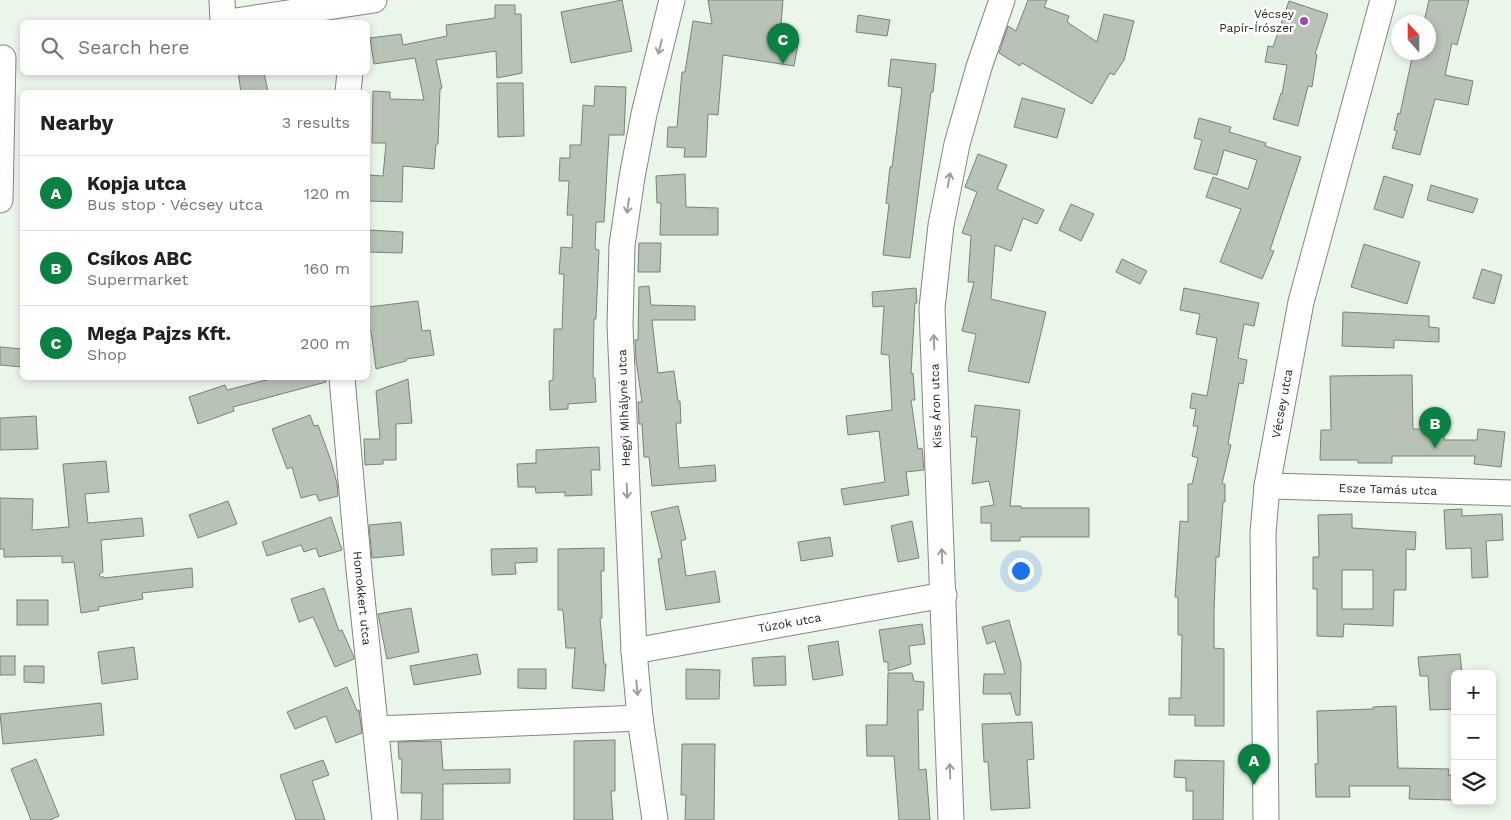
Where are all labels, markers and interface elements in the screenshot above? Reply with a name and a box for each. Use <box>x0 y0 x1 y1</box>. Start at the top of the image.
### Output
place label: Vécsey Papír-Írószer <box>1219 7 1295 35</box>
marker: Vécsey Papír-Írószer <box>1298 15 1310 27</box>
north arrow <box>1391 15 1436 60</box>
search box <box>20 20 370 75</box>
pin: C <box>767 23 799 64</box>
icon: search <box>38 34 66 62</box>
text: Search here <box>78 36 189 59</box>
one-way arrow <box>655 39 665 55</box>
text: Nearby <box>40 110 113 135</box>
text: 3 results <box>282 113 350 132</box>
text: Kopja utca <box>87 172 186 195</box>
one-way arrow <box>945 173 955 189</box>
text: A <box>51 184 61 203</box>
text: 120 m <box>304 184 350 203</box>
text: Bus stop · Vécsey utca <box>87 195 263 214</box>
one-way arrow <box>623 198 633 214</box>
text: Csíkos ABC <box>87 247 192 270</box>
text: B <box>51 259 61 278</box>
text: 160 m <box>303 259 350 278</box>
text: Supermarket <box>87 270 188 289</box>
text: Mega Pajzs Kft. <box>87 322 231 345</box>
text: C <box>51 334 61 353</box>
text: 200 m <box>300 334 350 353</box>
one-way arrow <box>929 334 938 350</box>
text: Shop <box>87 345 127 364</box>
street label: Hegyi Mihályné utca <box>615 349 633 467</box>
street label: Kiss Áron utca <box>928 363 944 449</box>
street label: Vécsey utca <box>1269 368 1295 439</box>
pin: B <box>1419 407 1451 448</box>
street label: Esze Tamás utca <box>1339 481 1438 498</box>
one-way arrow <box>622 482 632 499</box>
one-way arrow <box>938 549 947 565</box>
street label: Homokkert utca <box>350 550 374 646</box>
your location <box>1008 558 1034 584</box>
street label: Túzok utca <box>757 610 822 635</box>
map controls <box>1451 670 1496 805</box>
button: + <box>1451 670 1496 715</box>
one-way arrow <box>633 680 642 696</box>
button: − <box>1451 715 1496 760</box>
pin: A <box>1238 744 1270 785</box>
button: layers <box>1451 760 1496 805</box>
one-way arrow <box>945 764 954 780</box>

